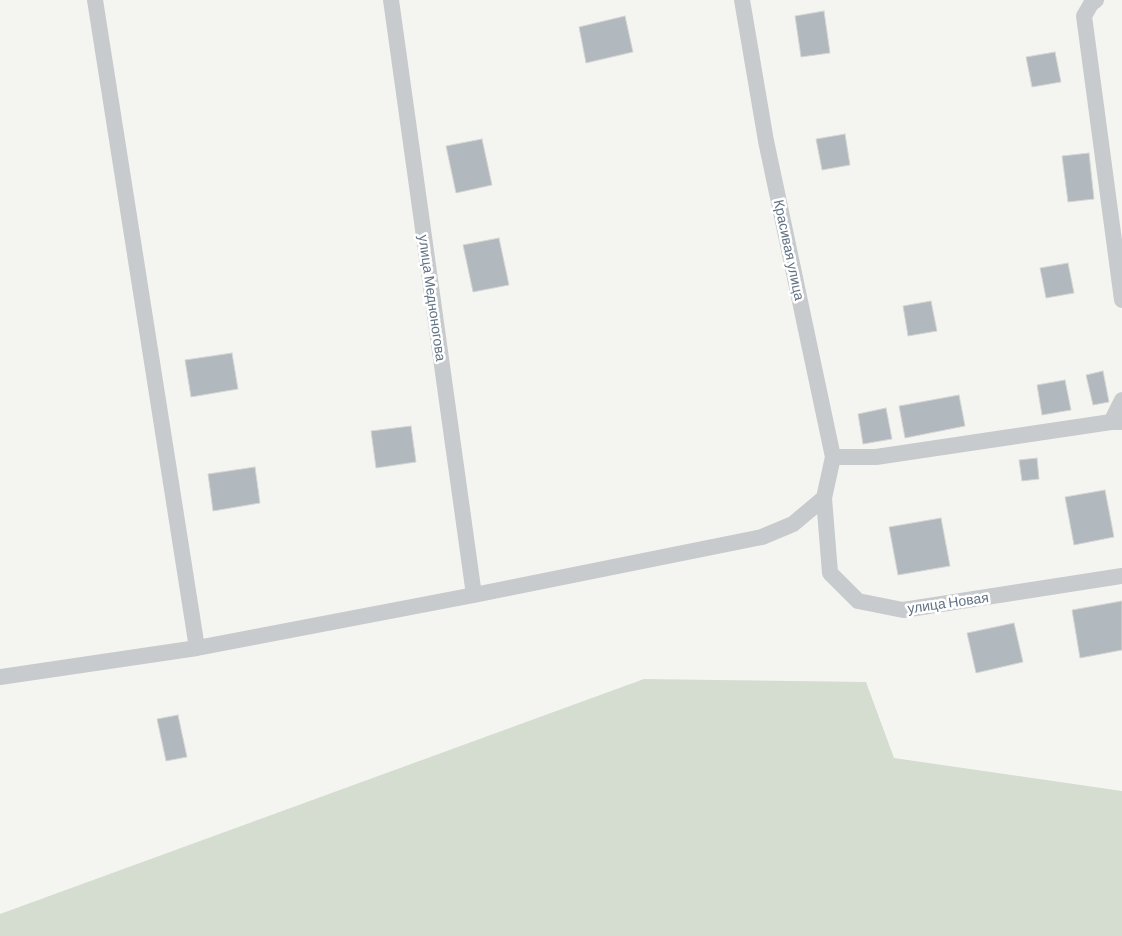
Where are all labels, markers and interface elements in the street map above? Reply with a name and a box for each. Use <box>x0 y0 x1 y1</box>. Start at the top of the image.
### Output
street label: Красивая улица <box>770 198 808 302</box>
street label: улица Медноногова <box>415 234 449 362</box>
street label: улица Новая <box>906 589 990 617</box>

